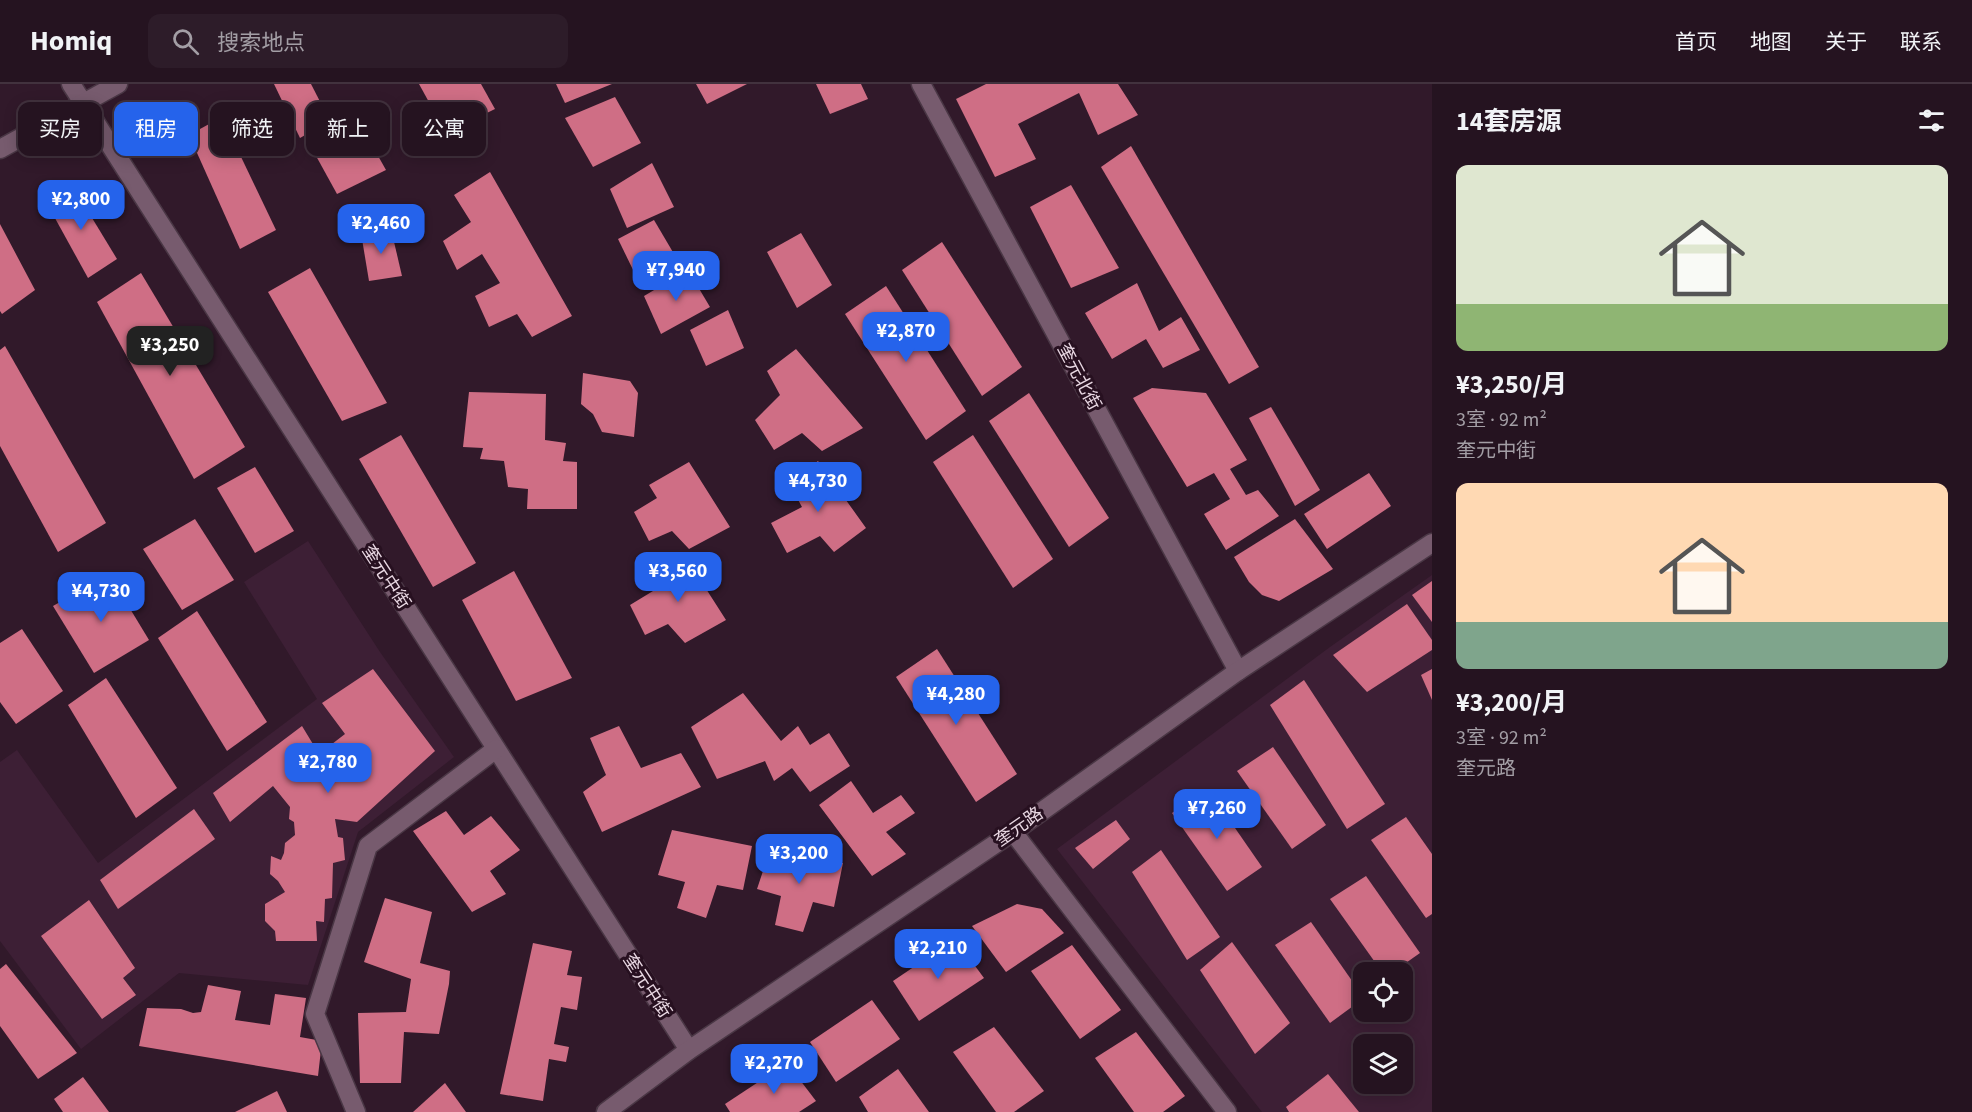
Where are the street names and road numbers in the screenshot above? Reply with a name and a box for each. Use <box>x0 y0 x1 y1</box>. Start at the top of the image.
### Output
street label: 奎元北街 <box>1051 339 1107 415</box>
street label: 奎元中街 <box>356 540 416 614</box>
street label: 奎元路 <box>990 801 1048 853</box>
street label: 奎元中街 <box>617 949 677 1023</box>

